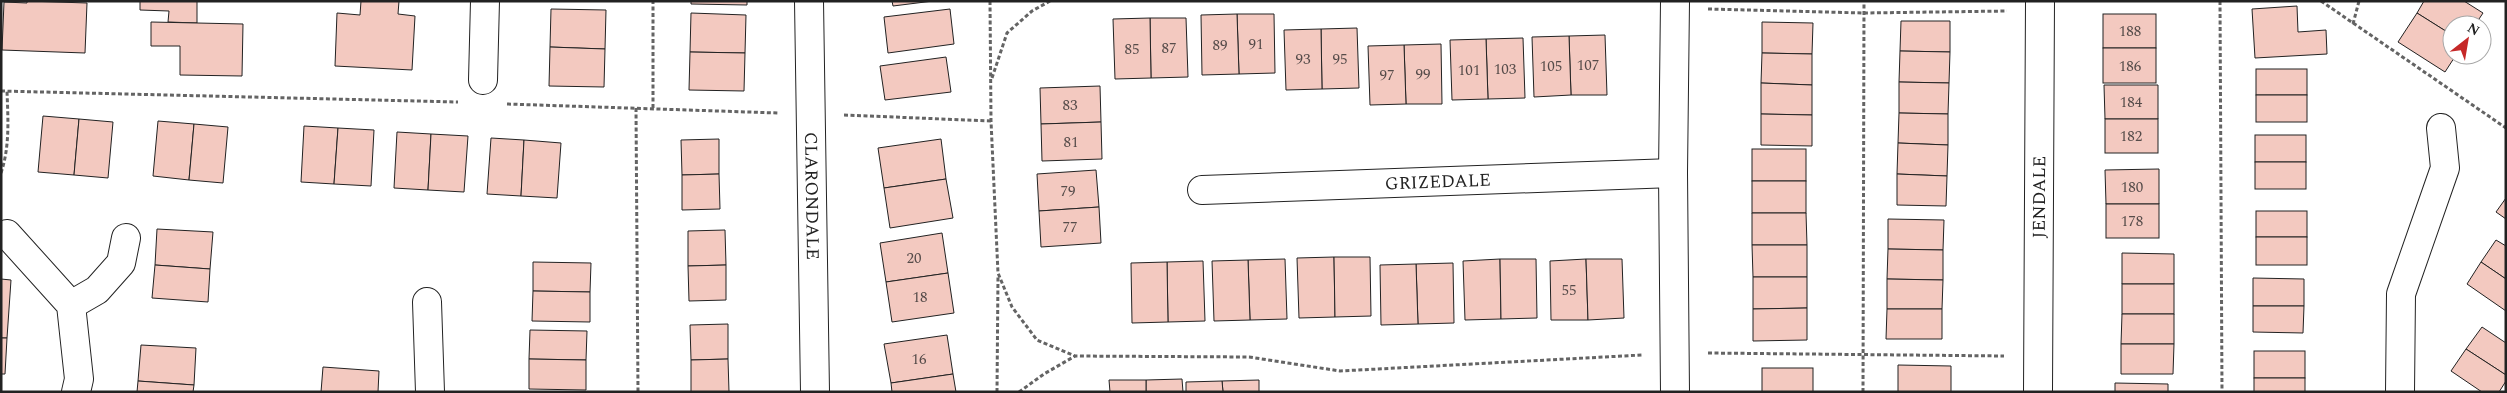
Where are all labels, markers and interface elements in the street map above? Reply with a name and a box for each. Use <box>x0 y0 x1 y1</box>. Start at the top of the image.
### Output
north arrow <box>2442 15 2492 65</box>
text: N <box>2463 17 2484 41</box>
house number: 188 <box>2119 20 2141 43</box>
house number: 91 <box>1248 33 1264 56</box>
house number: 89 <box>1212 34 1228 57</box>
house number: 87 <box>1161 37 1177 60</box>
house number: 85 <box>1124 38 1140 61</box>
house number: 93 <box>1295 48 1311 71</box>
house number: 95 <box>1332 48 1348 71</box>
house number: 107 <box>1577 54 1599 77</box>
house number: 105 <box>1540 55 1562 78</box>
house number: 186 <box>2119 55 2142 78</box>
house number: 103 <box>1494 58 1517 81</box>
house number: 101 <box>1458 59 1480 82</box>
house number: 99 <box>1415 63 1431 86</box>
house number: 97 <box>1379 64 1395 87</box>
house number: 184 <box>2120 91 2143 114</box>
house number: 83 <box>1062 94 1078 117</box>
house number: 182 <box>2120 125 2142 148</box>
house number: 81 <box>1063 131 1079 154</box>
street label: CLARONDALE <box>798 132 826 260</box>
street label: JENDALE <box>2025 156 2053 238</box>
street label: GRIZEDALE <box>1384 166 1491 197</box>
house number: 180 <box>2121 176 2143 199</box>
house number: 79 <box>1060 180 1076 203</box>
house number: 178 <box>2121 210 2143 233</box>
house number: 77 <box>1062 216 1078 239</box>
house number: 20 <box>906 247 922 270</box>
house number: 55 <box>1561 279 1577 302</box>
house number: 18 <box>912 286 928 309</box>
house number: 16 <box>911 348 927 371</box>

